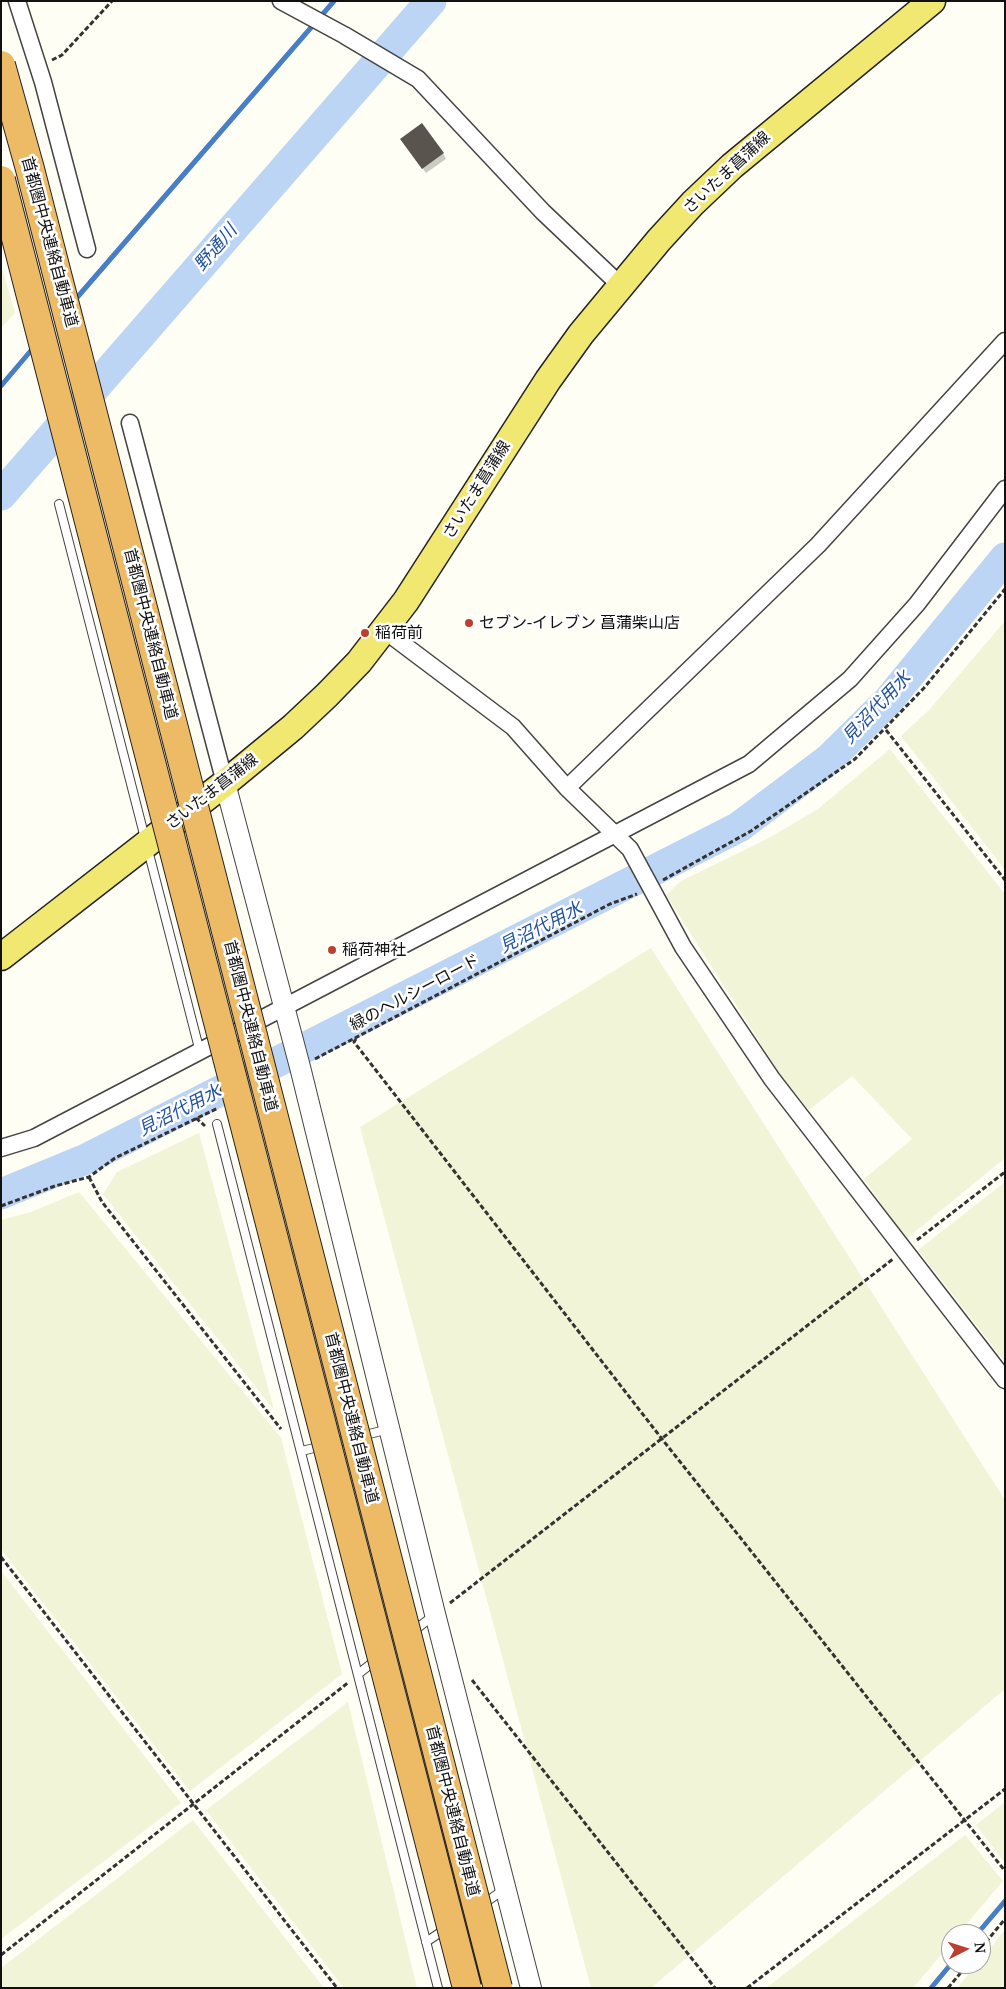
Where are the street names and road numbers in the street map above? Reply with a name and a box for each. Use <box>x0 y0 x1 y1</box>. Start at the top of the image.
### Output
street label: さいたま菖蒲線 <box>679 128 775 218</box>
street label: 首都圏中央連絡自動車道 <box>17 155 81 329</box>
street label: さいたま菖蒲線 <box>439 437 515 543</box>
street label: 首都圏中央連絡自動車道 <box>119 546 181 722</box>
street label: さいたま菖蒲線 <box>162 750 262 834</box>
street label: 首都圏中央連絡自動車道 <box>219 938 281 1114</box>
street label: 緑のヘルシーロード <box>347 951 483 1035</box>
street label: 首都圏中央連絡自動車道 <box>320 1330 382 1506</box>
street label: 首都圏中央連絡自動車道 <box>421 1723 483 1899</box>

